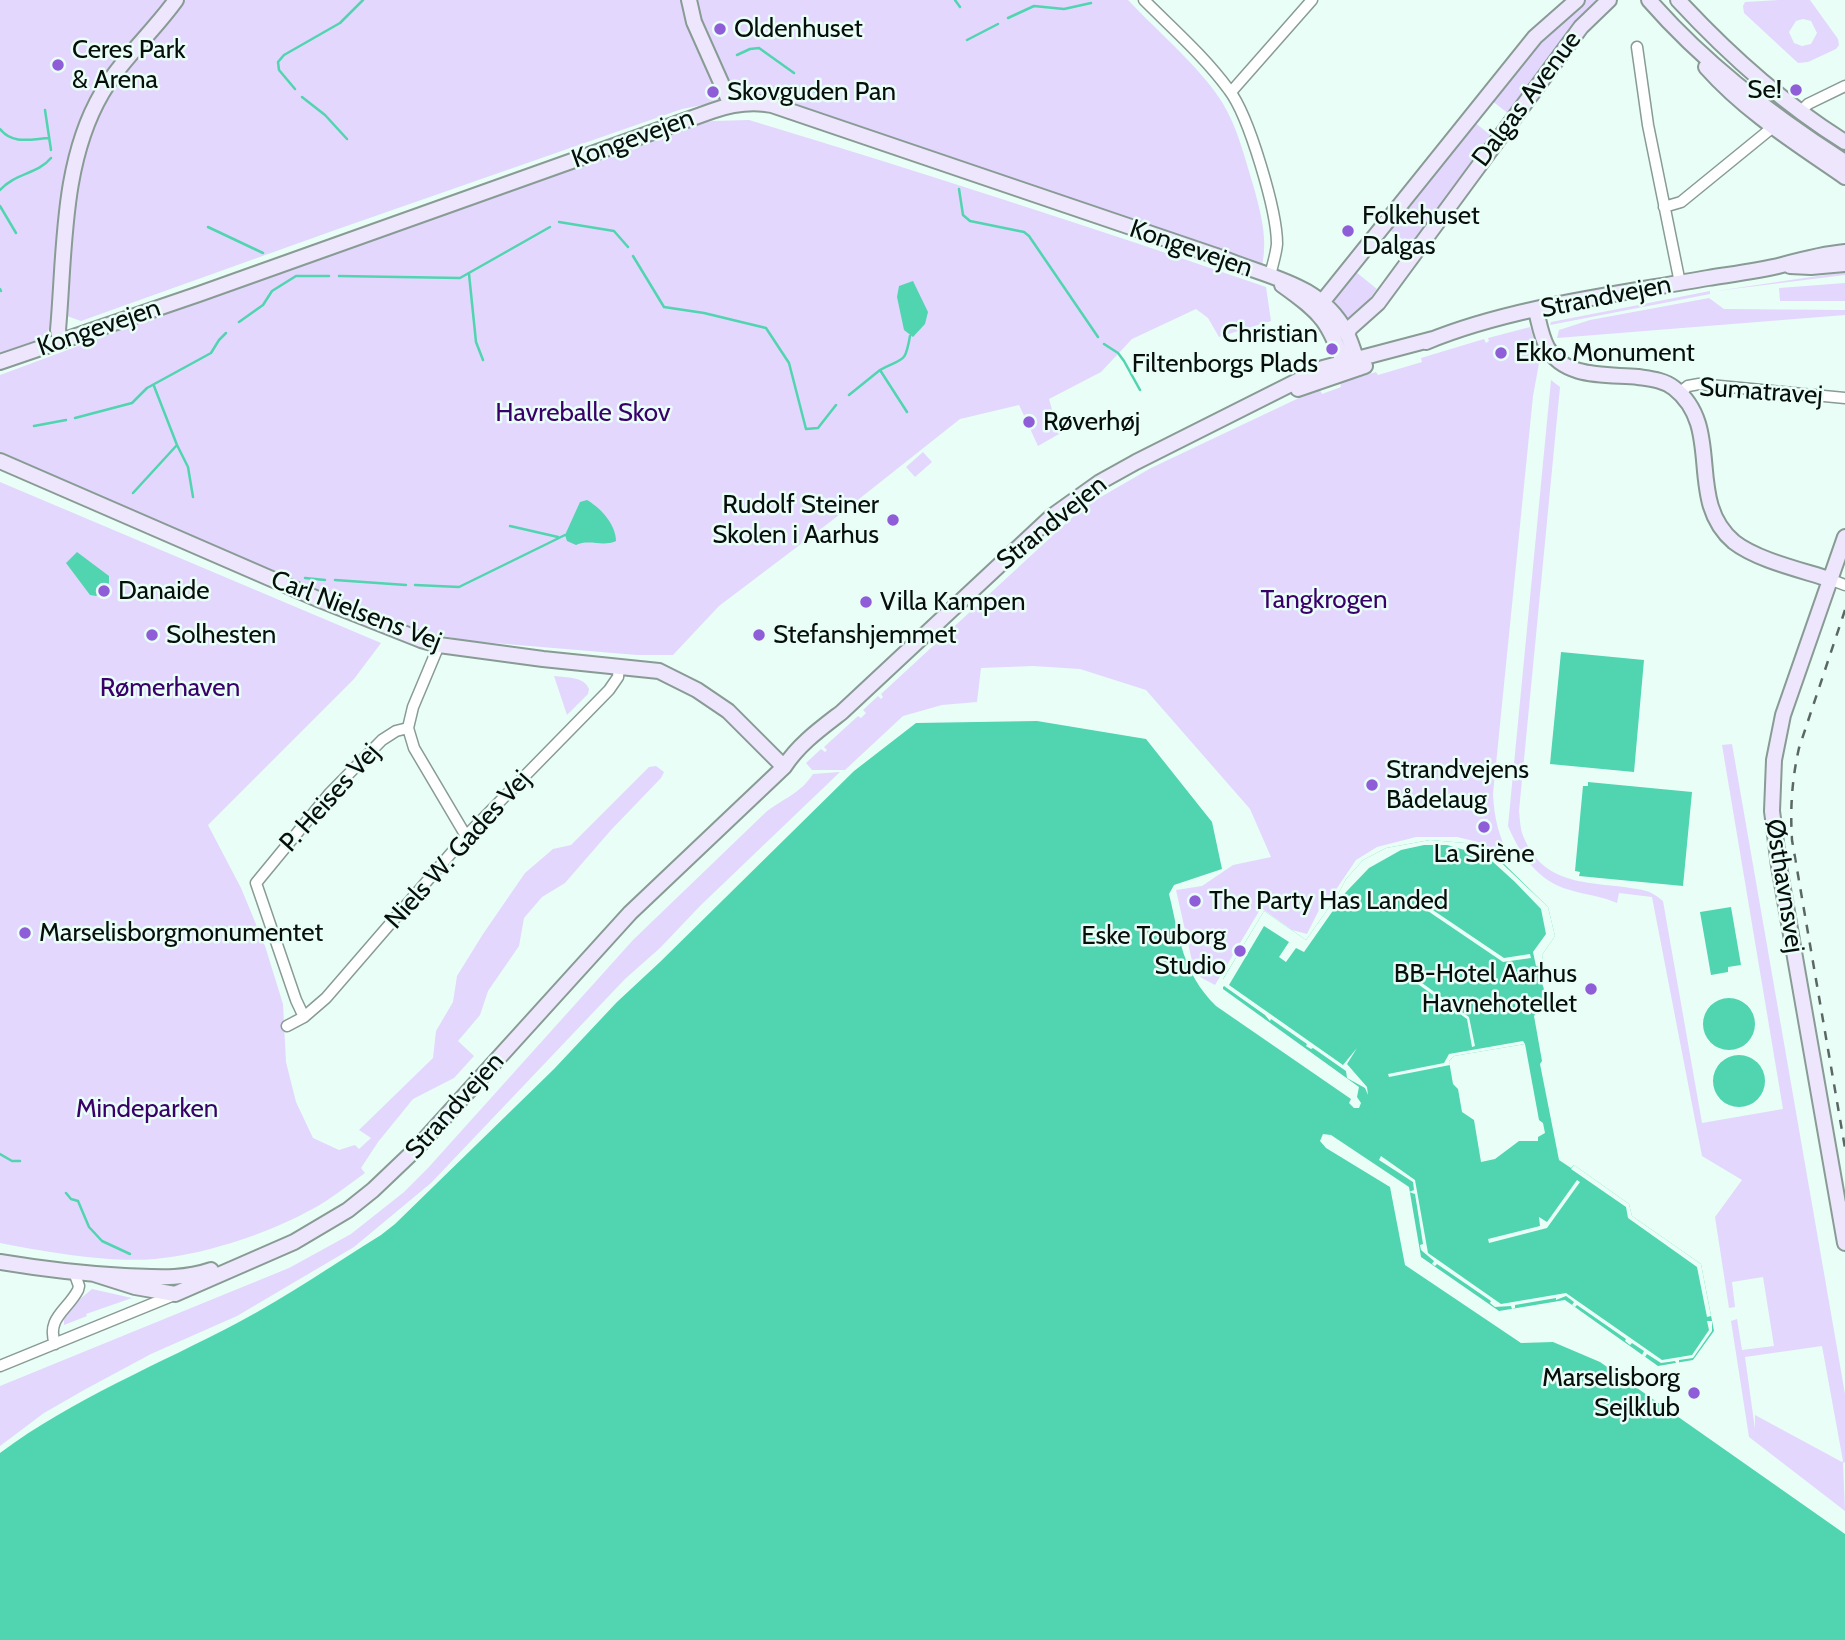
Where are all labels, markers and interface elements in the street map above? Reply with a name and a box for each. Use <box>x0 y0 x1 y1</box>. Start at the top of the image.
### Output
place label: Oldenhuset <box>734 13 863 45</box>
marker: Oldenhuset <box>712 21 728 37</box>
street label: Dalgas Avenue <box>1466 25 1588 173</box>
place label: Ceres Park & Arena <box>72 34 186 96</box>
marker: Ceres Park & Arena <box>50 57 66 73</box>
place label: Se! <box>1747 74 1782 106</box>
place label: Skovguden Pan <box>727 76 896 108</box>
marker: Se! <box>1788 82 1804 98</box>
marker: Skovguden Pan <box>705 84 721 100</box>
street label: Kongevejen <box>568 102 698 176</box>
place label: Folkehuset Dalgas <box>1362 200 1480 262</box>
street label: Kongevejen <box>1125 213 1257 285</box>
marker: Folkehuset Dalgas <box>1340 223 1356 239</box>
street label: Strandvejen <box>1538 269 1674 325</box>
street label: Kongevejen <box>33 292 165 364</box>
place label: Christian Filtenborgs Plads <box>1132 318 1318 380</box>
place label: Ekko Monument <box>1515 337 1695 369</box>
marker: Christian Filtenborgs Plads <box>1324 341 1340 357</box>
marker: Ekko Monument <box>1493 345 1509 361</box>
street label: Sumatravej <box>1698 372 1824 412</box>
park label: Havreballe Skov <box>495 397 671 429</box>
place label: Røverhøj <box>1043 406 1140 438</box>
marker: Røverhøj <box>1021 414 1037 430</box>
street label: Strandvejen <box>991 469 1113 577</box>
place label: Rudolf Steiner Skolen i Aarhus <box>712 489 879 550</box>
marker: Rudolf Steiner Skolen i Aarhus <box>885 512 901 528</box>
street label: Carl Nielsens Vej <box>266 564 446 658</box>
place label: Danaide <box>118 575 209 607</box>
marker: Danaide <box>96 583 112 599</box>
park label: Tangkrogen <box>1261 584 1387 616</box>
place label: Villa Kampen <box>880 586 1025 618</box>
marker: Villa Kampen <box>858 594 874 610</box>
place label: Solhesten <box>166 619 276 651</box>
place label: Stefanshjemmet <box>773 619 957 651</box>
marker: Solhesten <box>144 627 160 643</box>
marker: Stefanshjemmet <box>751 627 767 643</box>
park label: Rømerhaven <box>100 672 240 704</box>
street label: P. Heises Vej <box>273 738 387 858</box>
place label: Strandvejens Bådelaug <box>1386 754 1529 816</box>
street label: Niels W. Gades Vej <box>379 764 537 936</box>
marker: Strandvejens Bådelaug <box>1364 777 1380 793</box>
street label: Østhavnsvej <box>1758 817 1810 955</box>
marker: La Sirène <box>1476 819 1492 835</box>
place label: La Sirène <box>1434 838 1534 870</box>
place label: The Party Has Landed <box>1209 885 1448 917</box>
marker: The Party Has Landed <box>1187 893 1203 909</box>
place label: Marselisborgmonumentet <box>39 917 323 949</box>
place label: Eske Touborg Studio <box>1081 920 1226 982</box>
marker: Marselisborgmonumentet <box>17 925 33 941</box>
marker: Eske Touborg Studio <box>1232 943 1248 959</box>
place label: BB-Hotel Aarhus Havnehotellet <box>1394 958 1577 1020</box>
marker: BB-Hotel Aarhus Havnehotellet <box>1583 981 1599 997</box>
street label: Strandvejen <box>399 1046 511 1166</box>
park label: Mindeparken <box>76 1093 218 1125</box>
place label: Marselisborg Sejlklub <box>1542 1362 1680 1424</box>
marker: Marselisborg Sejlklub <box>1686 1385 1702 1401</box>

